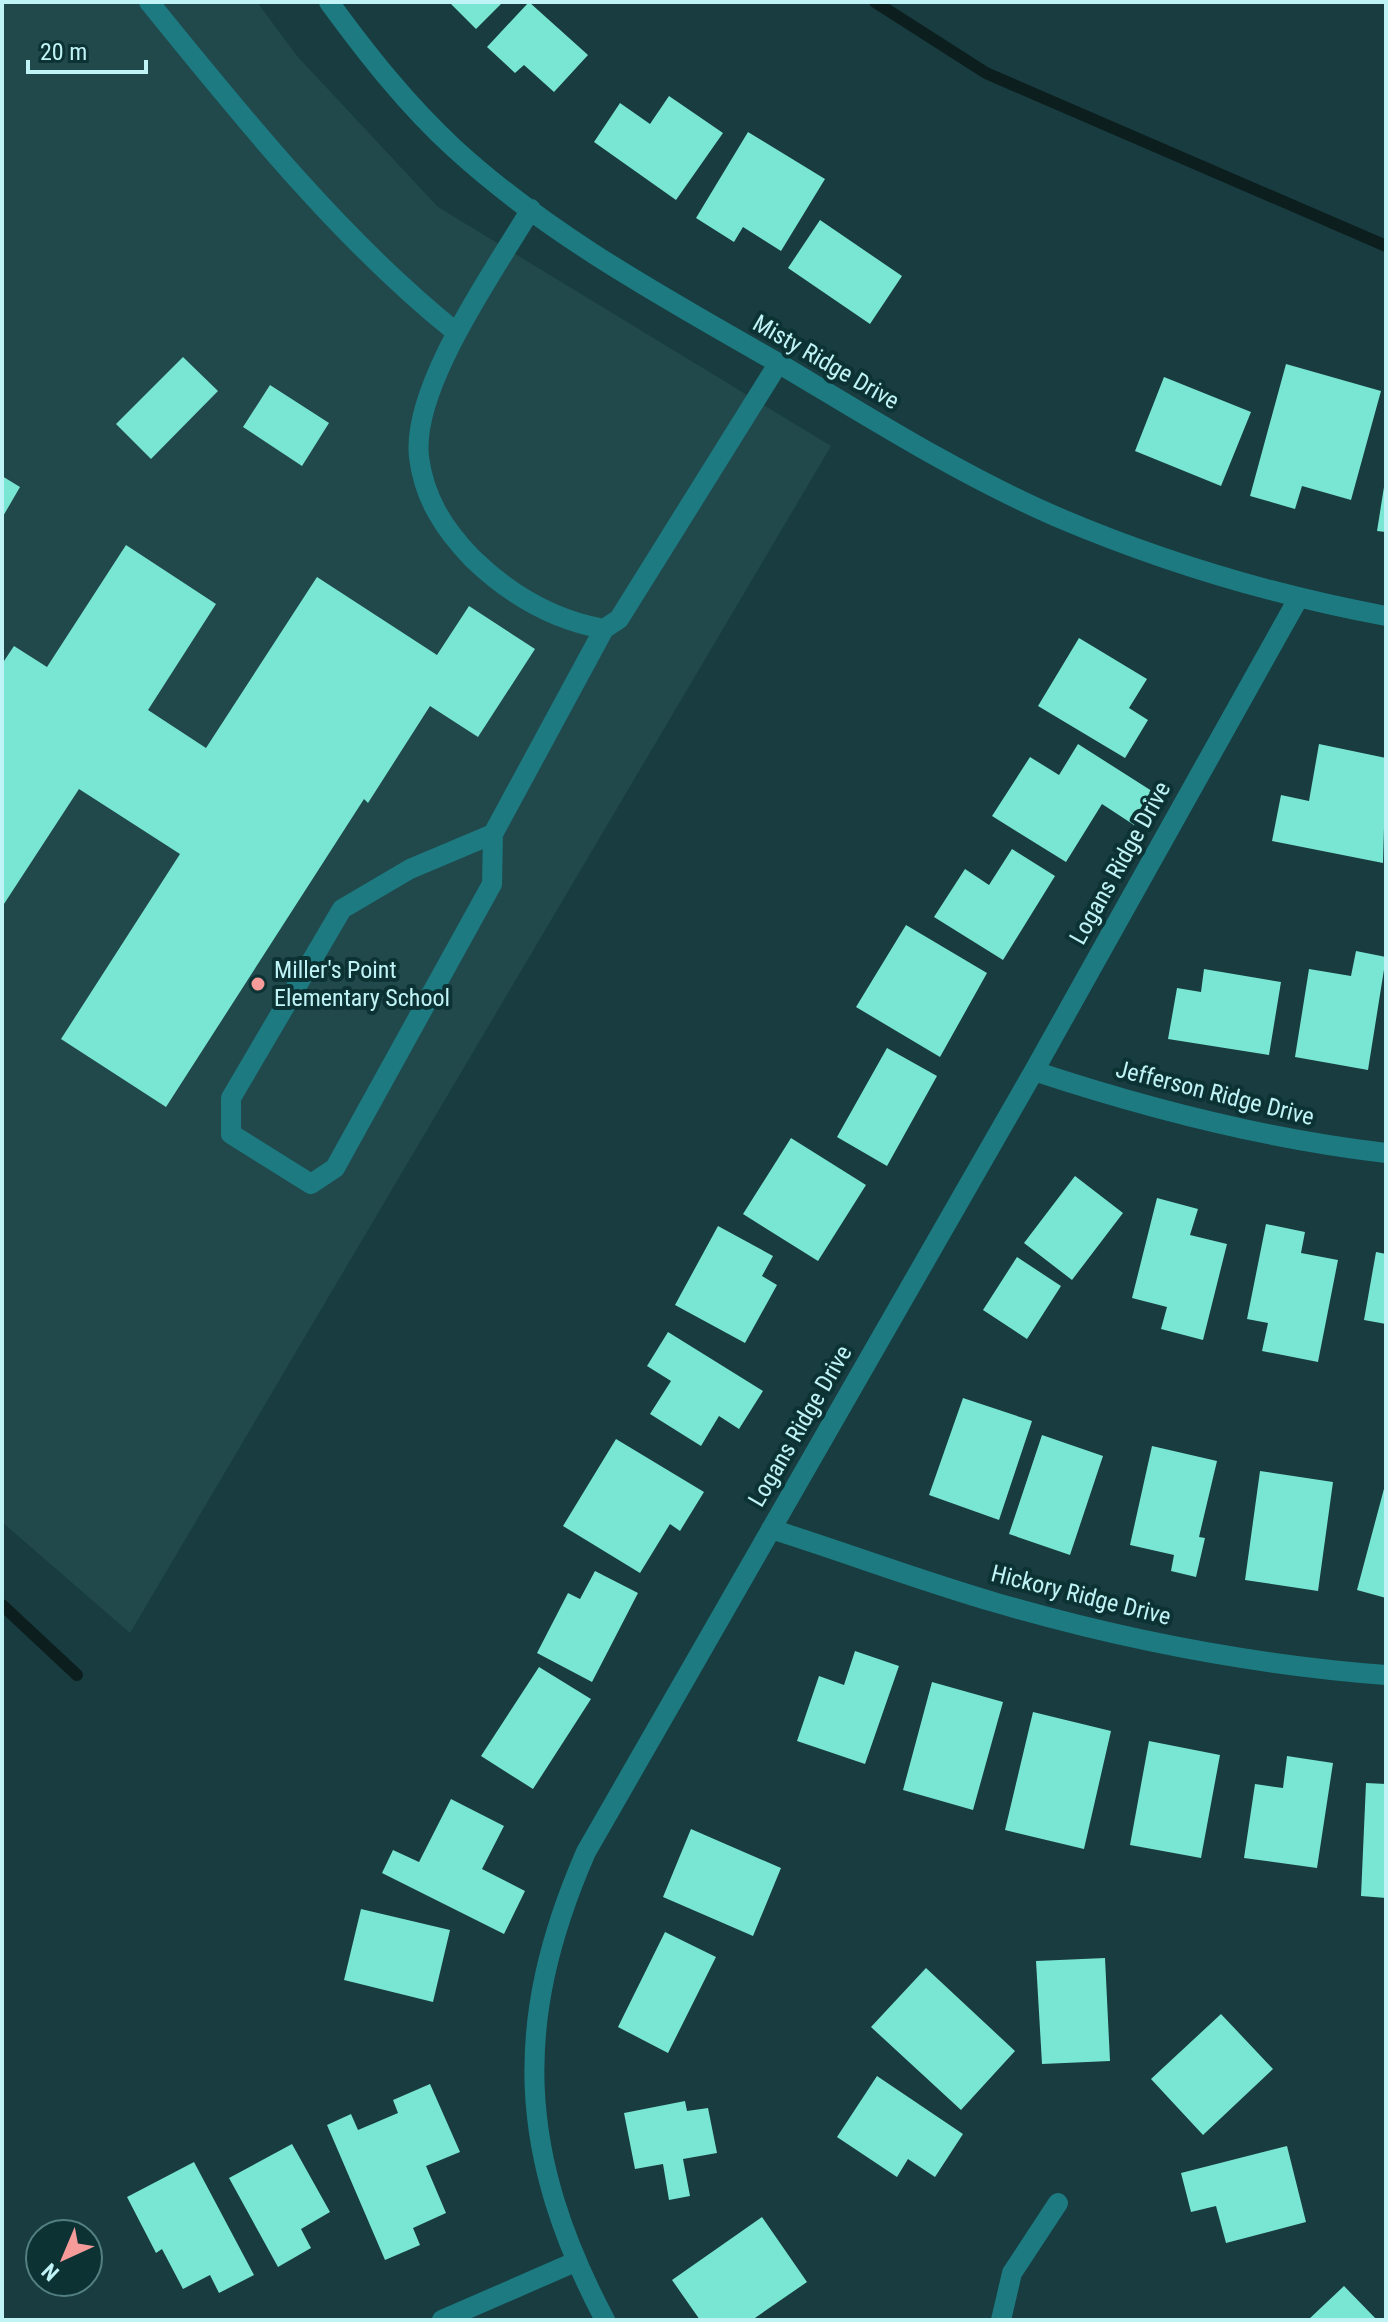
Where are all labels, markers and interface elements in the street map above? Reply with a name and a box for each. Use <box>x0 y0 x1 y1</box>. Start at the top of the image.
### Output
scale bar <box>28 24 146 74</box>
text: 20 m <box>40 38 87 66</box>
street label: Misty Ridge Drive <box>748 309 904 415</box>
street label: Logans Ridge Drive <box>1064 777 1176 949</box>
place label: Miller's Point Elementary School <box>274 956 450 1012</box>
marker: Miller's Point Elementary School <box>249 975 267 993</box>
street label: Jefferson Ridge Drive <box>1113 1055 1317 1131</box>
street label: Logans Ridge Drive <box>743 1340 857 1512</box>
street label: Hickory Ridge Drive <box>988 1559 1174 1631</box>
north arrow <box>24 2218 104 2298</box>
text: N <box>37 2258 64 2286</box>

